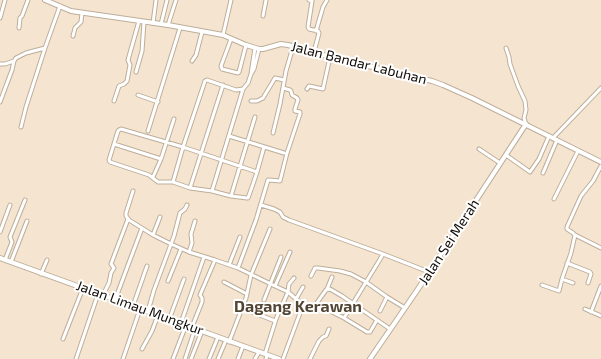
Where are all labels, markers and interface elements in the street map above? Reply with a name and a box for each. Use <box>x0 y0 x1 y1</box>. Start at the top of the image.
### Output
street label: Jalan Bandar Labuhan <box>289 38 429 88</box>
street label: Jalan Sei Merah <box>415 196 483 288</box>
street label: Jalan Limau Mungkur <box>74 277 206 339</box>
district label: Dagang Kerawan <box>234 297 362 317</box>

